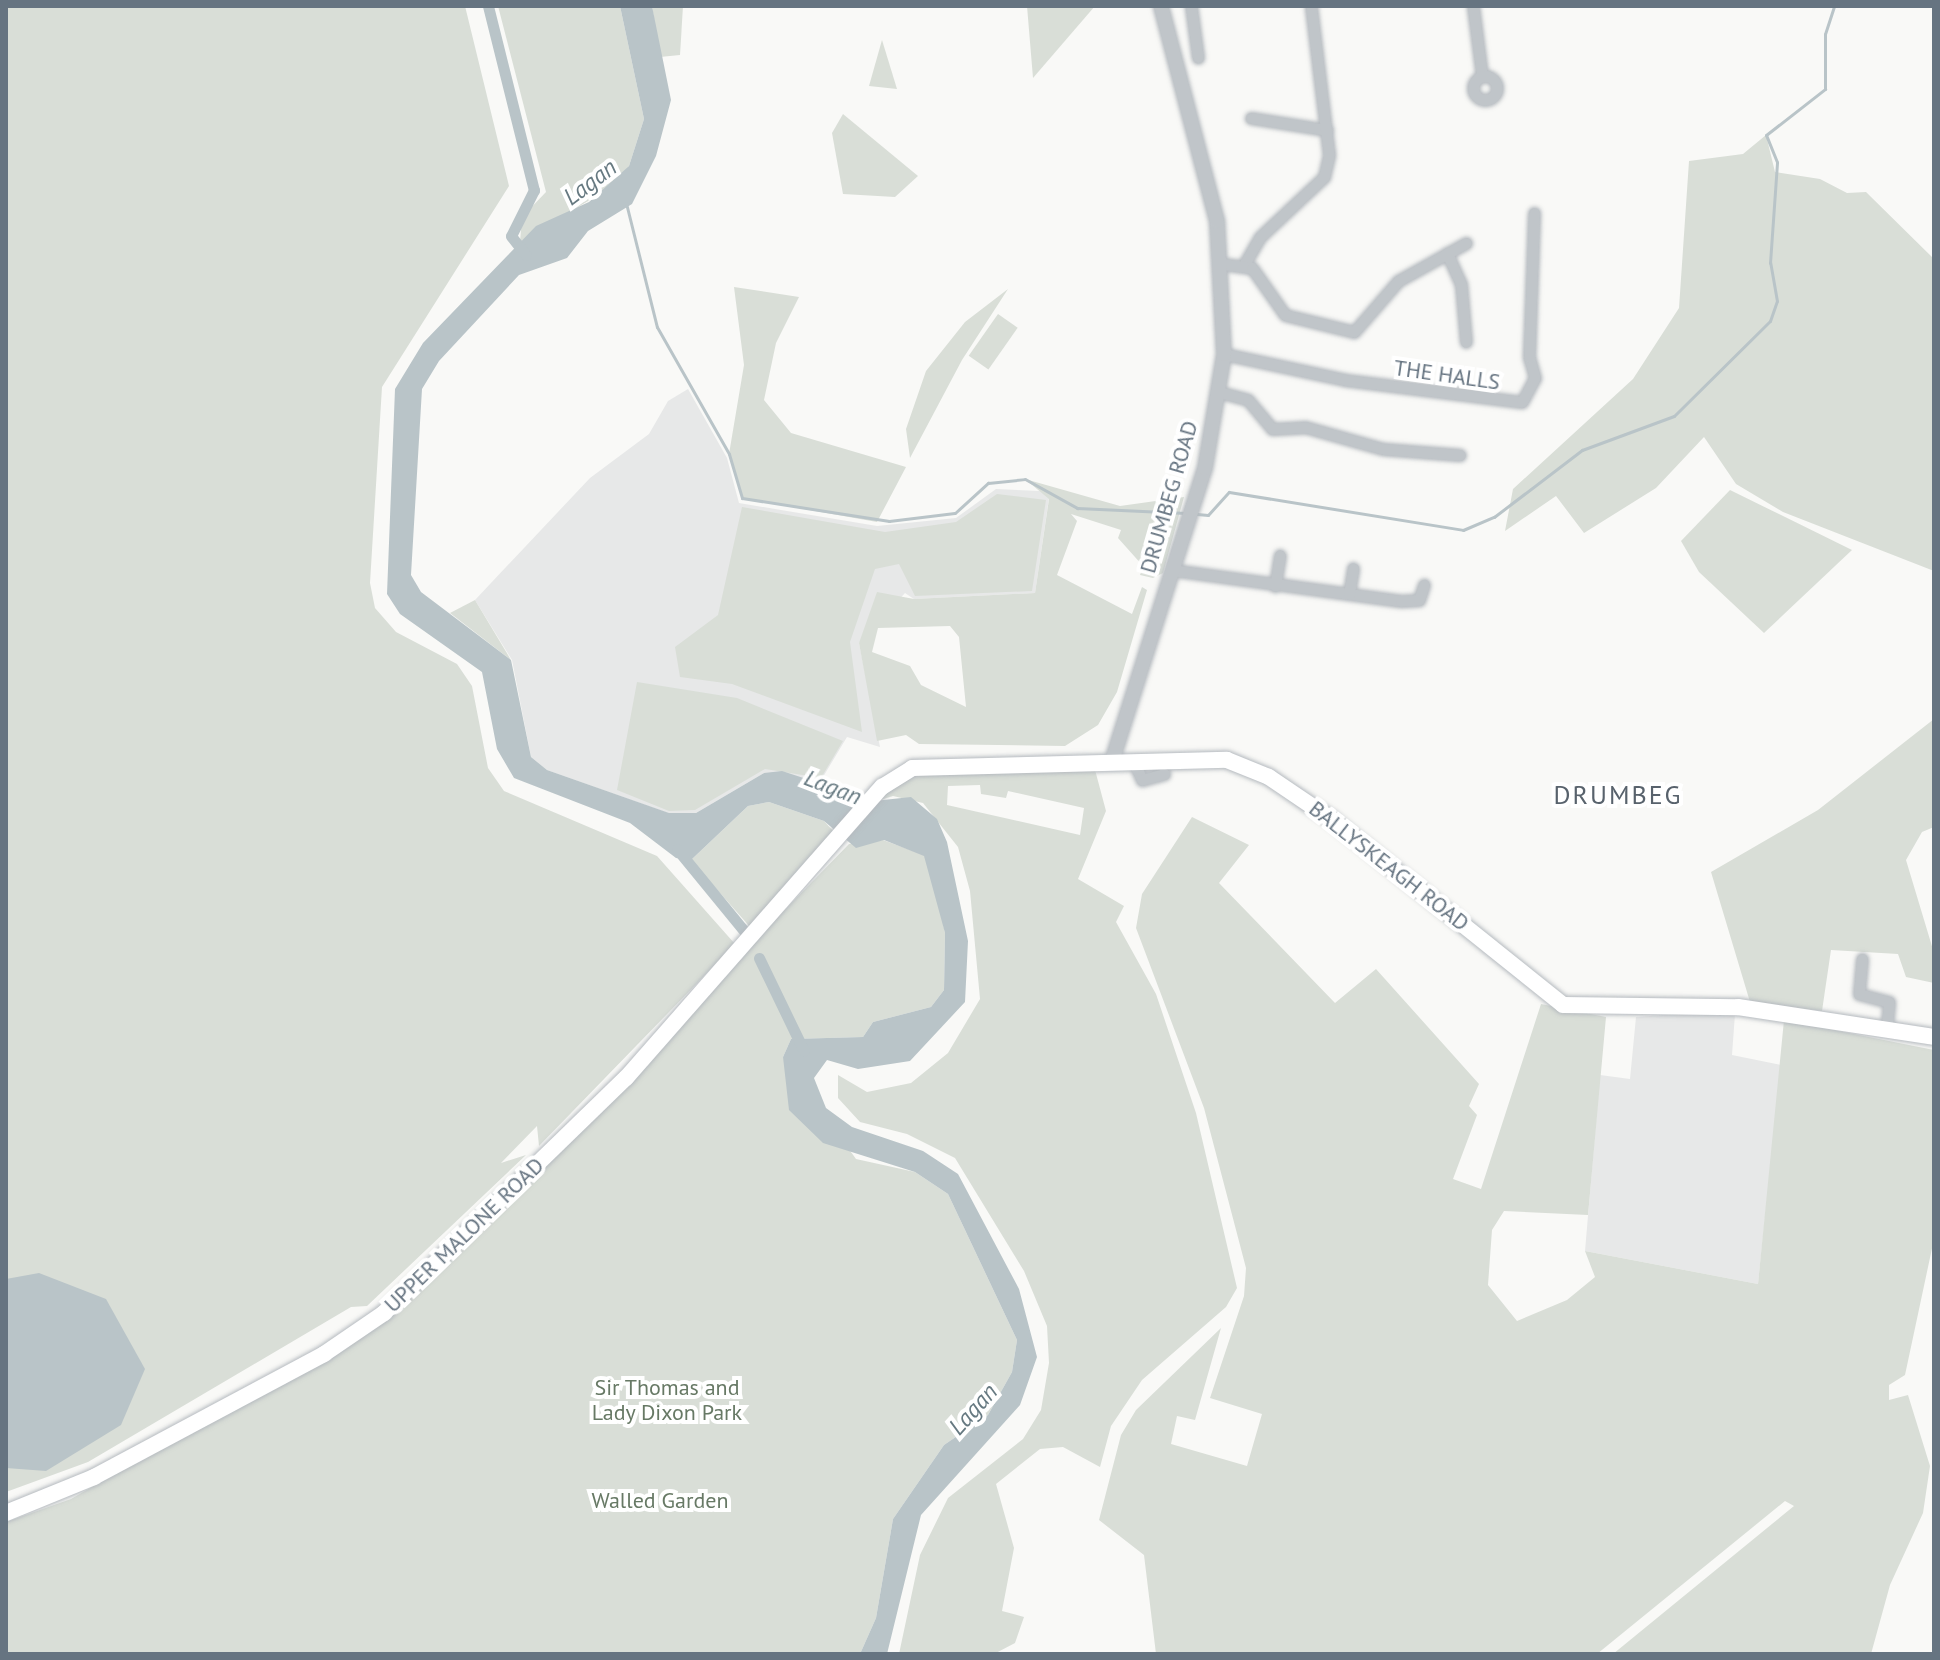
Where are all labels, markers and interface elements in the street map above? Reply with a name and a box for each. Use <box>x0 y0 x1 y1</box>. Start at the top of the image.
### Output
water label: Lagan <box>558 153 622 211</box>
street label: THE HALLS <box>1392 355 1502 395</box>
street label: DRUMBEG ROAD <box>1135 418 1203 576</box>
water label: Lagan <box>800 763 866 811</box>
district label: DRUMBEG <box>1553 779 1683 811</box>
street label: BALLYSKEAGH ROAD <box>1304 795 1474 937</box>
street label: UPPER MALONE ROAD <box>379 1152 549 1318</box>
park label: Sir Thomas and Lady Dixon Park <box>591 1374 743 1426</box>
water label: Lagan <box>943 1377 1003 1441</box>
park label: Walled Garden <box>592 1488 728 1514</box>

